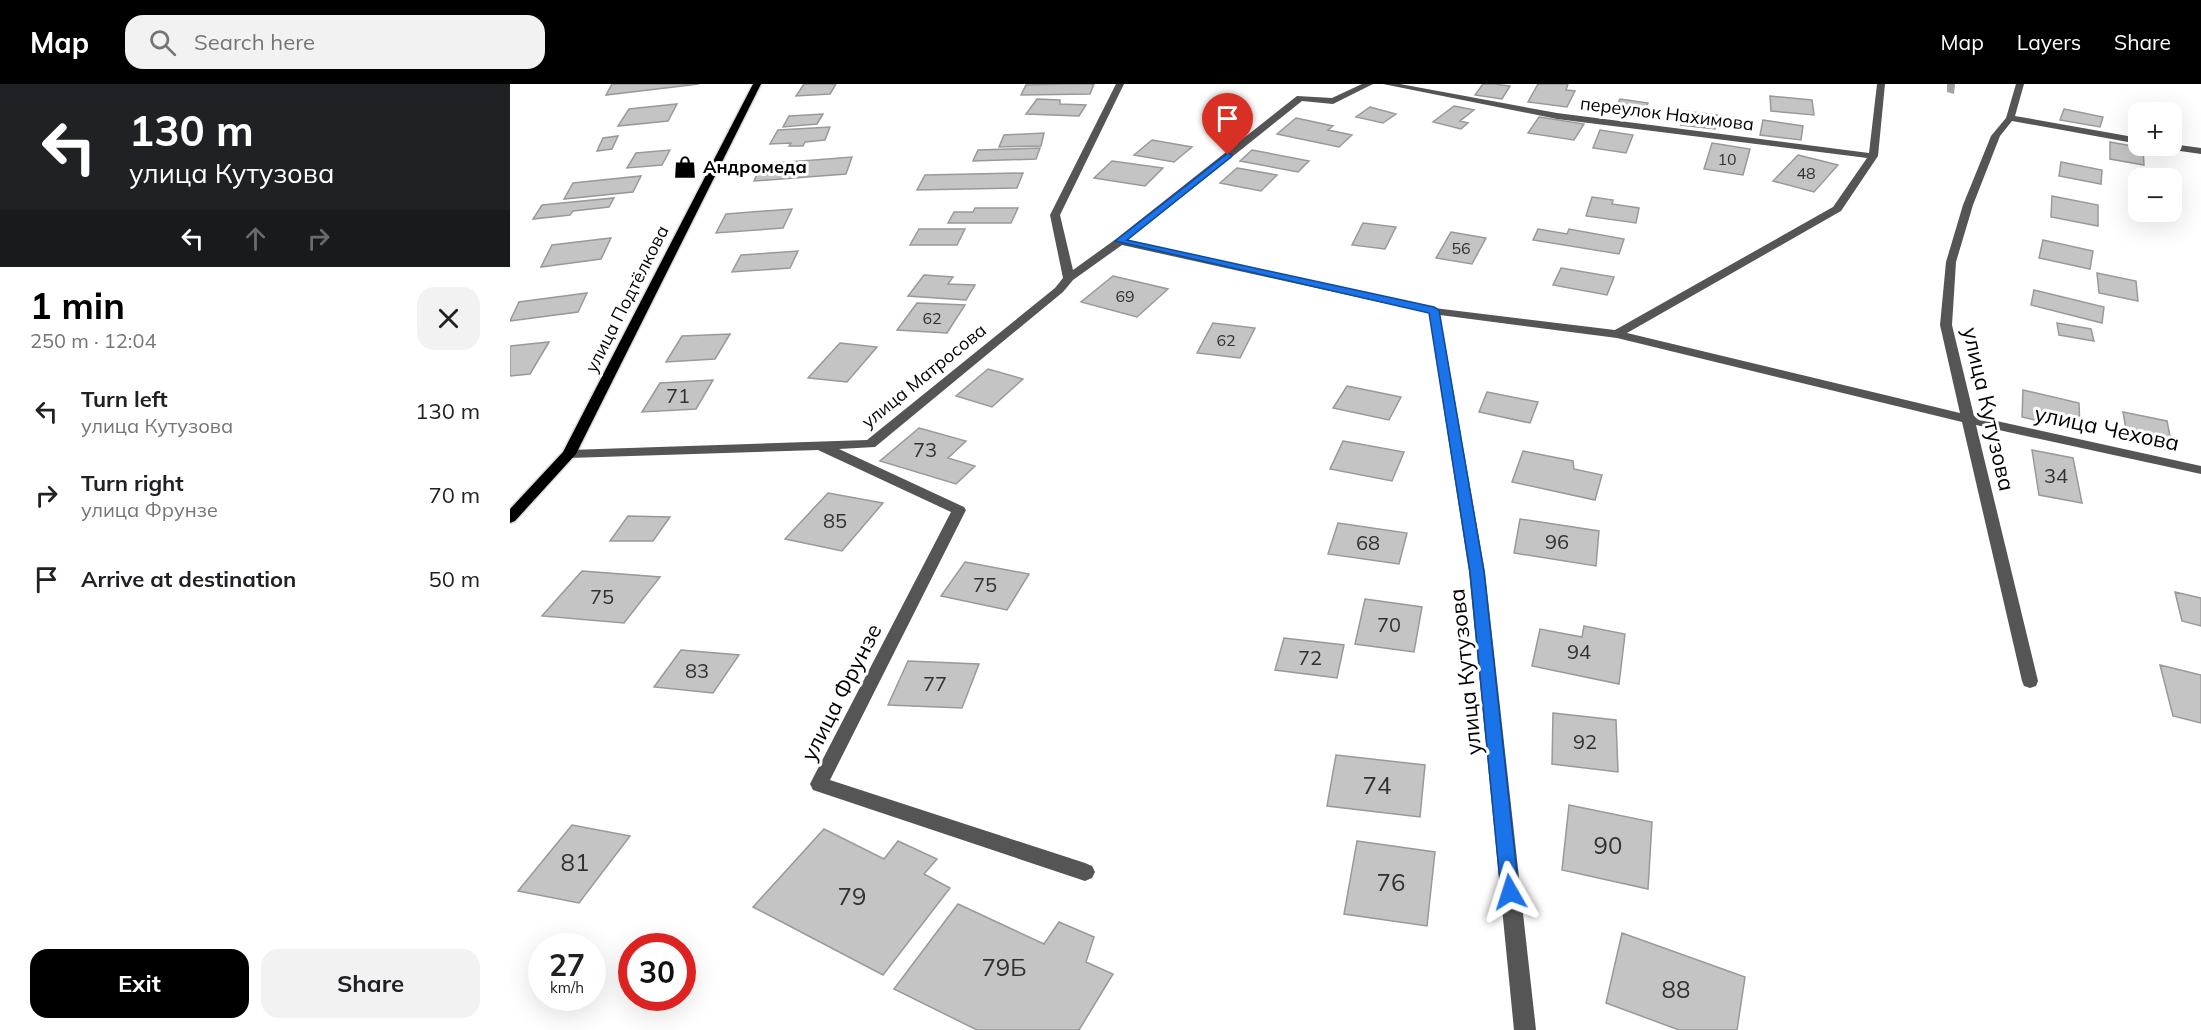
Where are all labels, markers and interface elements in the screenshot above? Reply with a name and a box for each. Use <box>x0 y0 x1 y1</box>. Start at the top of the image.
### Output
search box <box>125 15 545 69</box>
text: Map <box>30 25 89 60</box>
icon: search <box>146 26 179 59</box>
text: Search here <box>194 28 315 56</box>
text: Map <box>1941 29 1984 55</box>
text: Layers <box>2017 29 2081 55</box>
text: Share <box>2114 29 2171 55</box>
street label: переулок Нахимова <box>1579 91 1755 136</box>
pin <box>1202 93 1253 155</box>
icon: arrive <box>1211 102 1244 135</box>
map controls <box>2128 102 2182 222</box>
button: + <box>2128 102 2182 156</box>
text: 130 m <box>129 104 254 157</box>
icon: left <box>30 108 108 186</box>
house number: 10 <box>1717 149 1737 169</box>
shop icon: Андромеда <box>672 154 698 180</box>
place label: Андромеда <box>703 155 807 178</box>
text: улица Кутузова <box>129 156 334 190</box>
house number: 48 <box>1796 163 1816 183</box>
button: − <box>2128 168 2182 222</box>
street label: улица Подтёлкова <box>579 221 674 376</box>
icon: left <box>176 222 209 255</box>
icon: ahead <box>239 222 272 255</box>
icon: right <box>302 222 335 255</box>
house number: 56 <box>1451 238 1471 258</box>
text: 1 min <box>30 283 125 328</box>
house number: 69 <box>1115 286 1135 306</box>
button: close <box>417 287 480 350</box>
house number: 62 <box>922 308 942 328</box>
street label: улица Матросова <box>857 318 991 433</box>
street label: улица Кутузова <box>1957 324 2021 494</box>
text: 250 m · 12:04 <box>30 328 156 353</box>
house number: 62 <box>1216 330 1236 350</box>
house number: 71 <box>666 383 690 408</box>
text: Turn left <box>81 385 168 413</box>
icon: left <box>30 395 63 428</box>
text: 130 m <box>415 397 480 425</box>
street label: улица Чехова <box>2032 399 2182 457</box>
text: улица Кутузова <box>81 413 233 438</box>
house number: 73 <box>913 437 937 462</box>
house number: 34 <box>2044 463 2068 488</box>
text: Turn right <box>81 469 184 497</box>
icon: right <box>30 479 63 512</box>
text: 70 m <box>429 481 480 509</box>
text: улица Фрунзе <box>81 497 218 522</box>
house number: 85 <box>823 508 847 533</box>
house number: 96 <box>1545 529 1569 554</box>
house number: 68 <box>1356 530 1380 555</box>
icon: arrive <box>30 563 63 596</box>
text: Arrive at destination <box>81 565 296 593</box>
text: 50 m <box>429 565 480 593</box>
house number: 75 <box>973 572 997 597</box>
house number: 75 <box>590 584 614 609</box>
street label: улица Кутузова <box>1442 587 1488 757</box>
house number: 70 <box>1377 612 1401 637</box>
street label: улица Фрунзе <box>794 619 888 765</box>
house number: 94 <box>1567 639 1591 664</box>
house number: 72 <box>1298 645 1322 670</box>
house number: 83 <box>685 658 709 683</box>
house number: 77 <box>923 671 947 696</box>
house number: 92 <box>1573 729 1597 754</box>
house number: 74 <box>1363 770 1391 800</box>
house number: 90 <box>1594 830 1622 860</box>
house number: 81 <box>561 847 589 877</box>
position arrow <box>1478 860 1542 924</box>
house number: 76 <box>1377 867 1405 897</box>
house number: 79 <box>838 881 866 911</box>
speed limit sign: 30 <box>618 933 696 1011</box>
text: 27 <box>549 946 585 984</box>
button: Exit <box>30 949 249 1018</box>
button: Share <box>261 949 480 1018</box>
house number: 79Б <box>981 952 1027 982</box>
house number: 88 <box>1662 974 1690 1004</box>
text: km/h <box>550 978 584 997</box>

